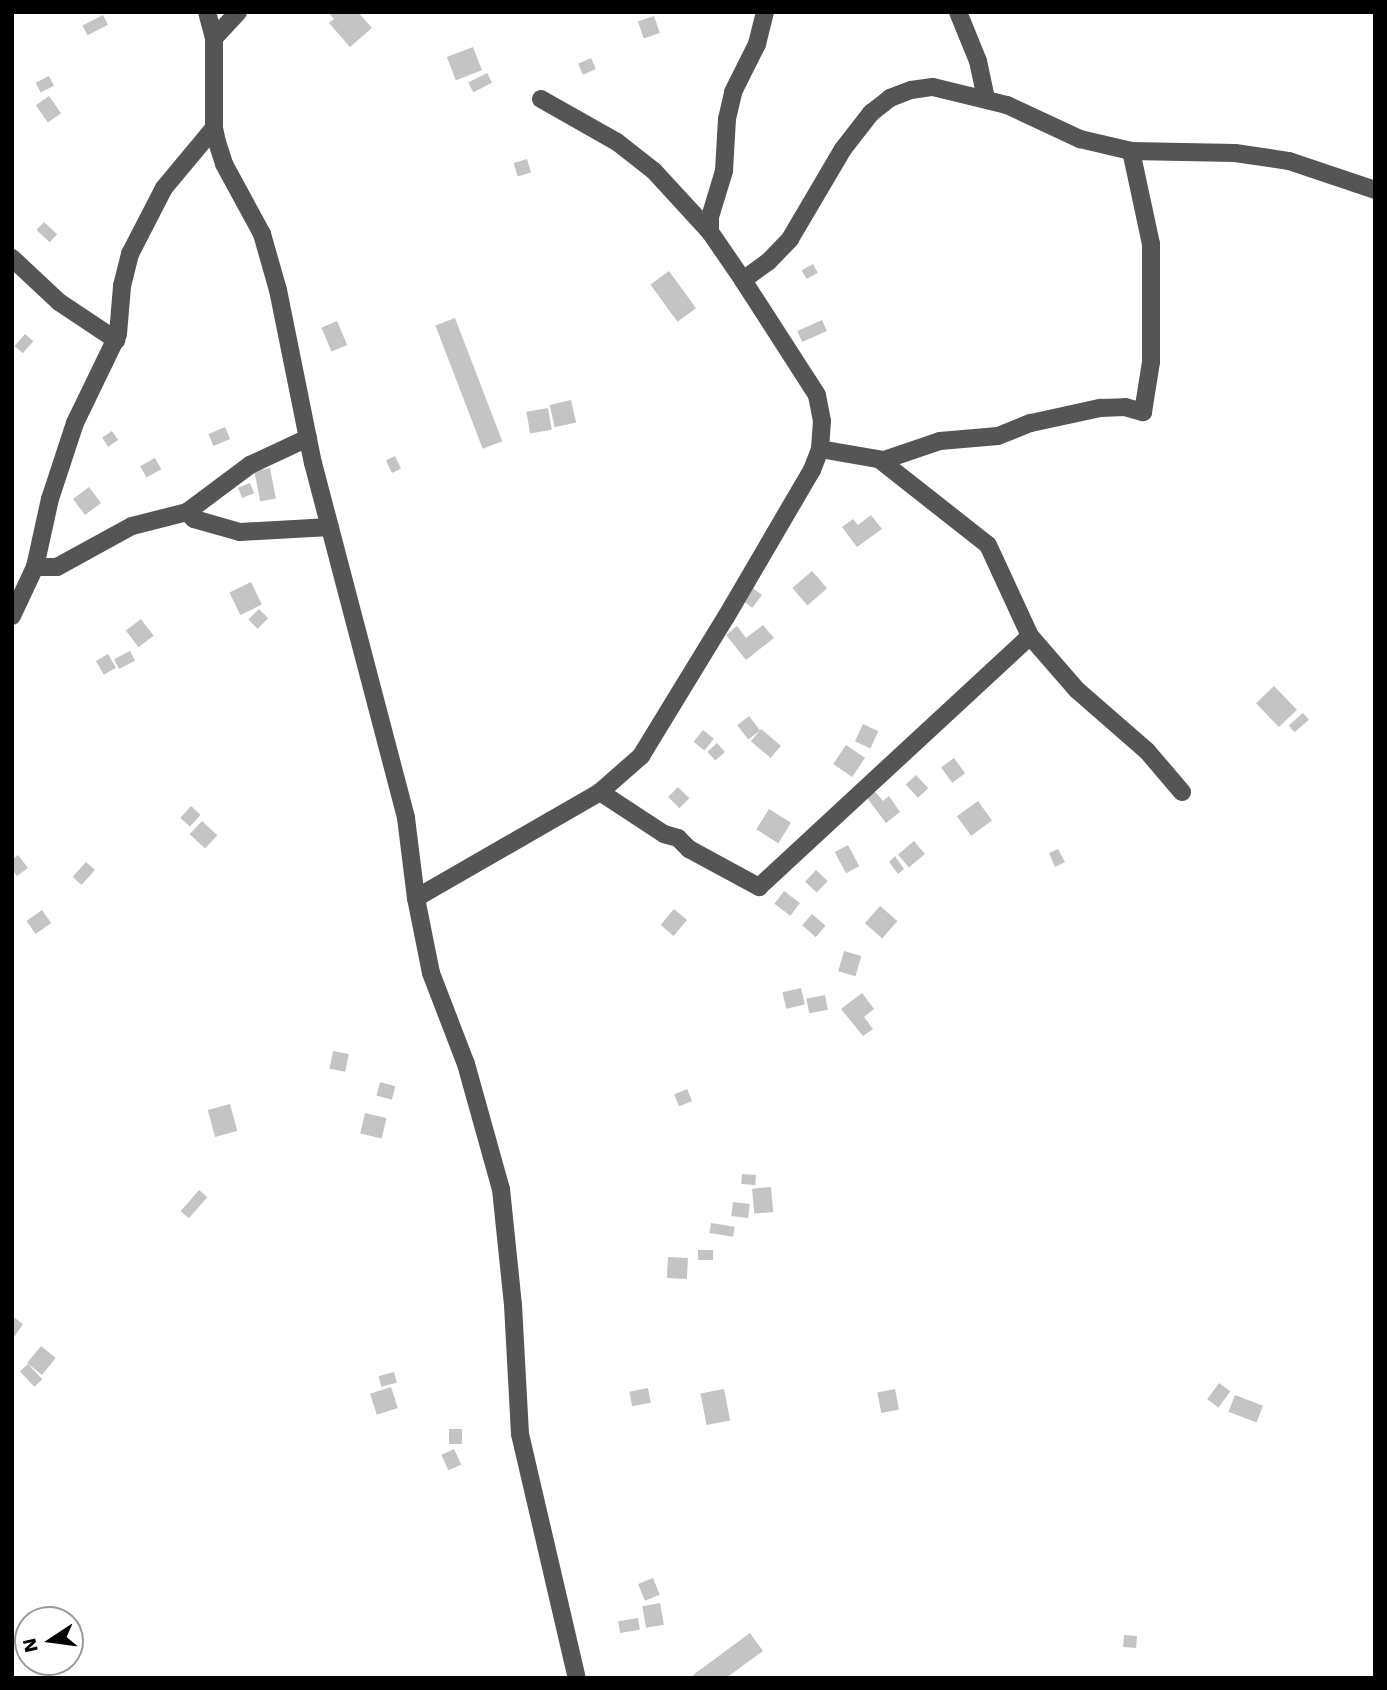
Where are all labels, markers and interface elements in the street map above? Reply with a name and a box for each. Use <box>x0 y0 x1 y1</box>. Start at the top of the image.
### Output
north arrow <box>14 1606 84 1676</box>
text: N <box>17 1636 43 1655</box>

